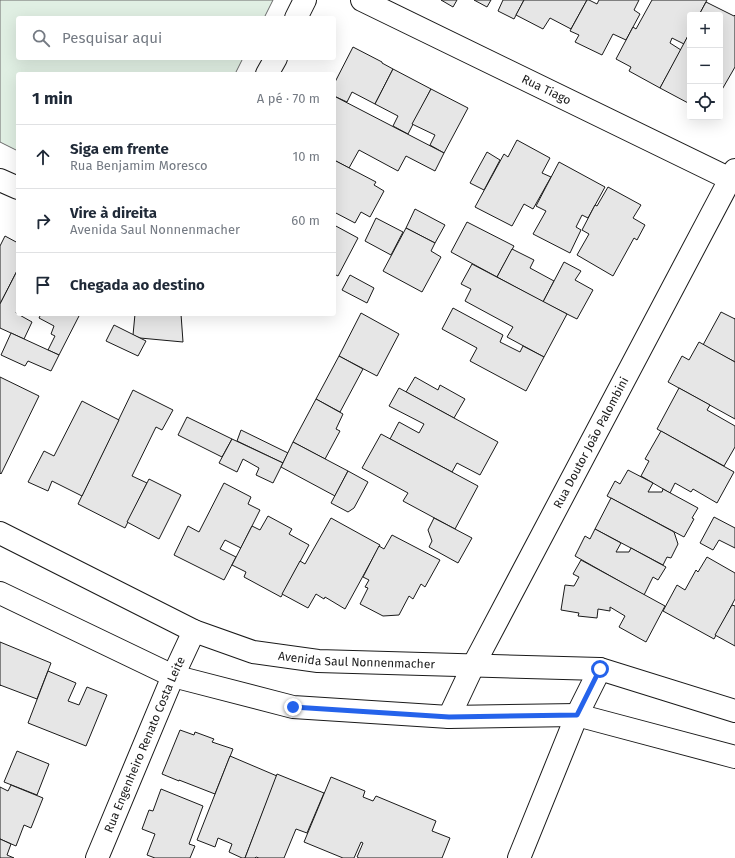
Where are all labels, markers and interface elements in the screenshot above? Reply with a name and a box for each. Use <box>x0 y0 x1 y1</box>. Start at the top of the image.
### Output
map controls <box>687 12 723 120</box>
button: + <box>687 12 723 48</box>
search box <box>16 16 336 60</box>
icon: search <box>30 27 52 49</box>
text: Pesquisar aqui <box>62 29 162 47</box>
button: − <box>687 48 723 84</box>
street label: Rua Tiago <box>519 72 573 108</box>
button: locate <box>687 84 723 120</box>
text: 1 min <box>32 88 73 109</box>
text: A pé · 70 m <box>257 91 320 106</box>
text: Siga em frente <box>70 140 169 158</box>
icon: ahead <box>32 146 54 168</box>
text: 10 m <box>293 149 320 164</box>
text: Rua Benjamim Moresco <box>70 158 208 173</box>
text: Vire à direita <box>70 204 157 222</box>
icon: right <box>32 210 54 232</box>
text: 60 m <box>291 213 320 228</box>
text: Avenida Saul Nonnenmacher <box>70 222 240 237</box>
icon: arrive <box>32 274 54 296</box>
text: Chegada ao destino <box>70 276 205 294</box>
street label: Rua Doutor João Palombini <box>551 375 631 511</box>
street label: Avenida Saul Nonnenmacher <box>277 649 435 671</box>
street label: Rua Engenheiro Renato Costa Leite <box>101 654 188 835</box>
route start <box>591 660 609 678</box>
route end <box>284 698 302 716</box>

